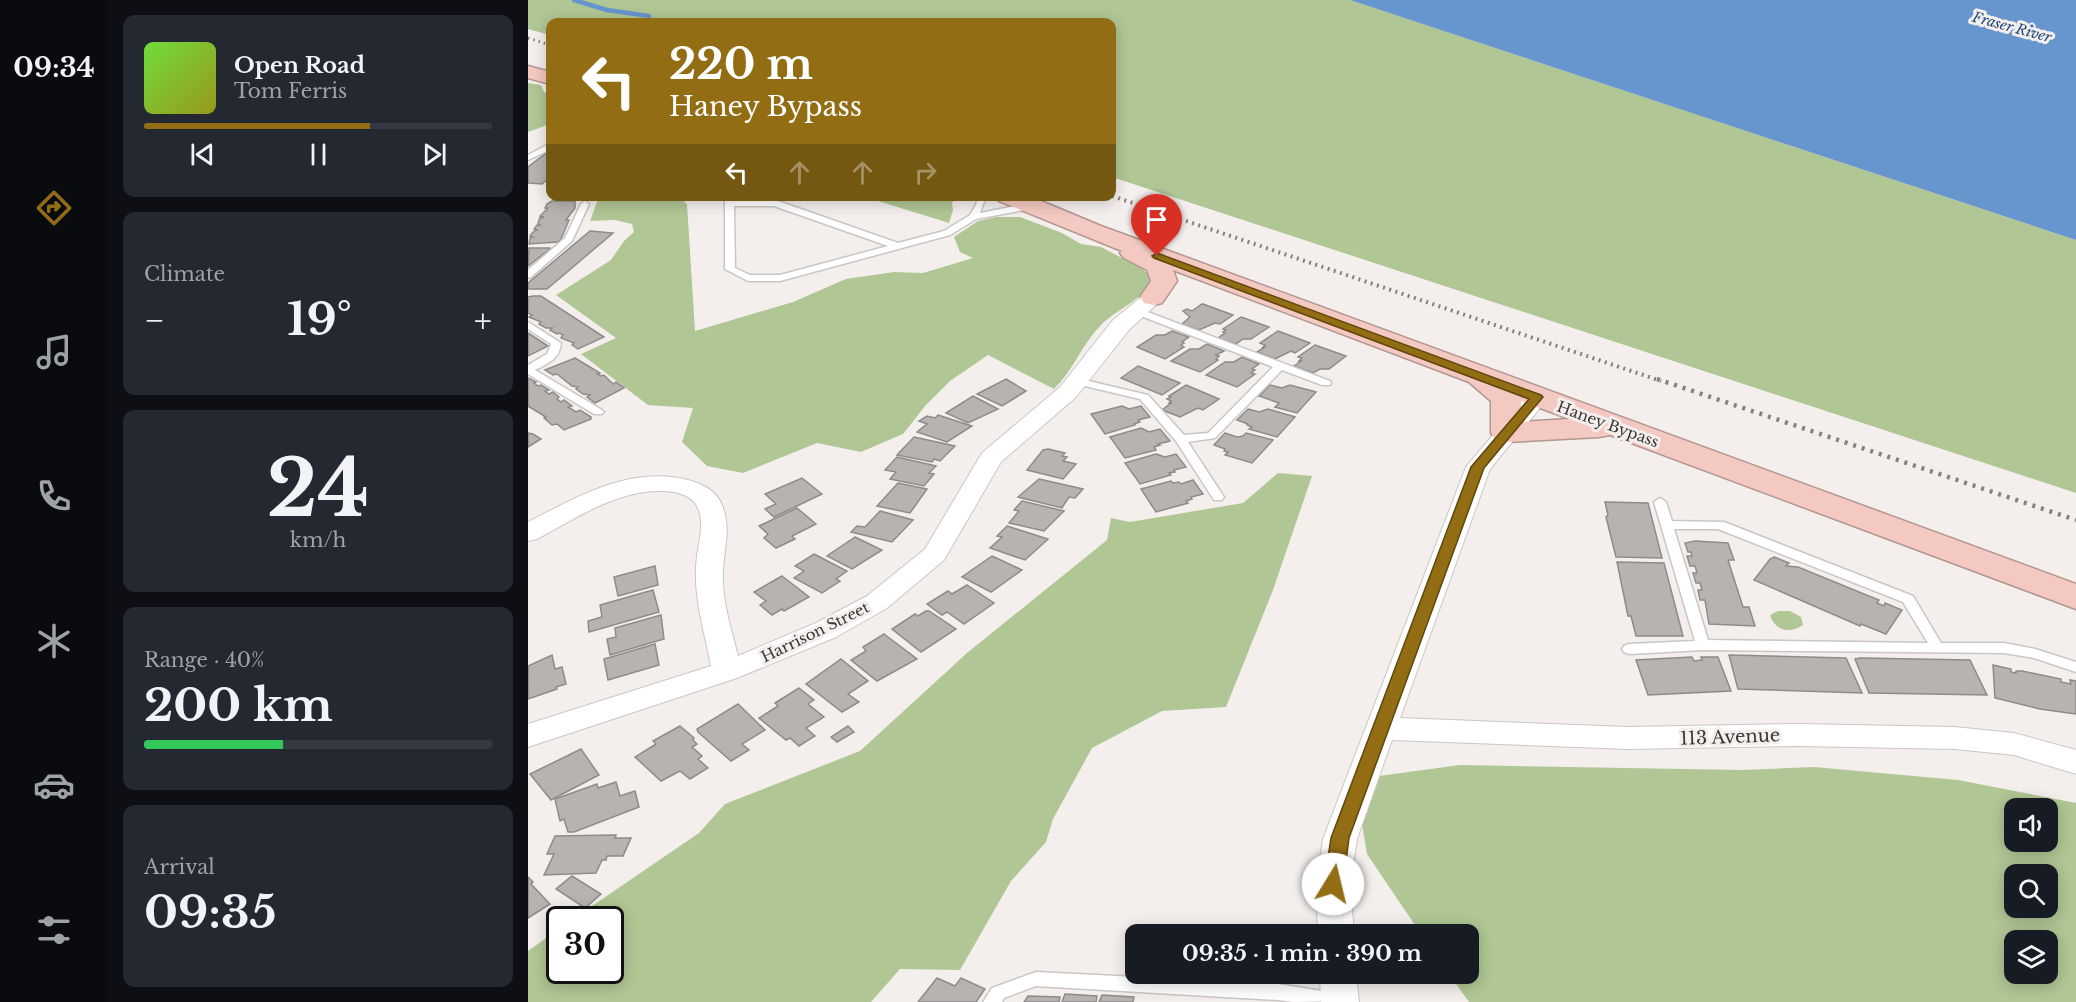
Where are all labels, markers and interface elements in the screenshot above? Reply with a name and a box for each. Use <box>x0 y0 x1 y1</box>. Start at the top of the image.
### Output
water label: Fraser River <box>1969 8 2054 46</box>
text: 220 m <box>669 38 813 90</box>
icon: left <box>570 42 648 120</box>
text: 09:34 <box>13 51 95 84</box>
text: Open Road <box>234 52 365 79</box>
text: Tom Ferris <box>234 79 347 103</box>
text: Haney Bypass <box>669 90 862 123</box>
icon: previous <box>186 138 219 171</box>
icon: pause <box>302 138 335 171</box>
icon: next <box>418 138 451 171</box>
icon: left <box>720 156 753 189</box>
icon: ahead <box>783 156 816 189</box>
icon: ahead <box>846 156 879 189</box>
icon: right <box>909 156 942 189</box>
icon: directions <box>33 187 75 229</box>
pin <box>1131 194 1182 256</box>
icon: arrive <box>1140 203 1173 236</box>
text: Climate <box>144 262 225 286</box>
text: 19° <box>287 291 352 347</box>
text: − <box>144 300 165 341</box>
text: + <box>474 300 492 341</box>
icon: music <box>33 331 75 373</box>
street label: Haney Bypass <box>1554 397 1662 451</box>
text: 24 <box>267 440 369 537</box>
icon: phone <box>33 475 75 517</box>
text: km/h <box>290 528 346 552</box>
street label: Harrison Street <box>758 597 872 666</box>
icon: climate <box>33 620 75 662</box>
text: Range · 40% <box>144 648 265 672</box>
text: 200 km <box>144 677 333 733</box>
street label: 113 Avenue <box>1680 724 1780 750</box>
icon: car <box>33 764 75 806</box>
map controls <box>2004 798 2058 984</box>
button: sound <box>2004 798 2058 852</box>
position arrow <box>1301 852 1365 916</box>
text: Arrival <box>144 855 215 879</box>
button: search <box>2004 864 2058 918</box>
text: 09:35 <box>144 884 277 940</box>
speed limit sign: 30 <box>546 906 624 984</box>
icon: filters <box>33 909 75 951</box>
button: layers <box>2004 930 2058 984</box>
text: 09:35 · 1 min · 390 m <box>1182 940 1422 967</box>

